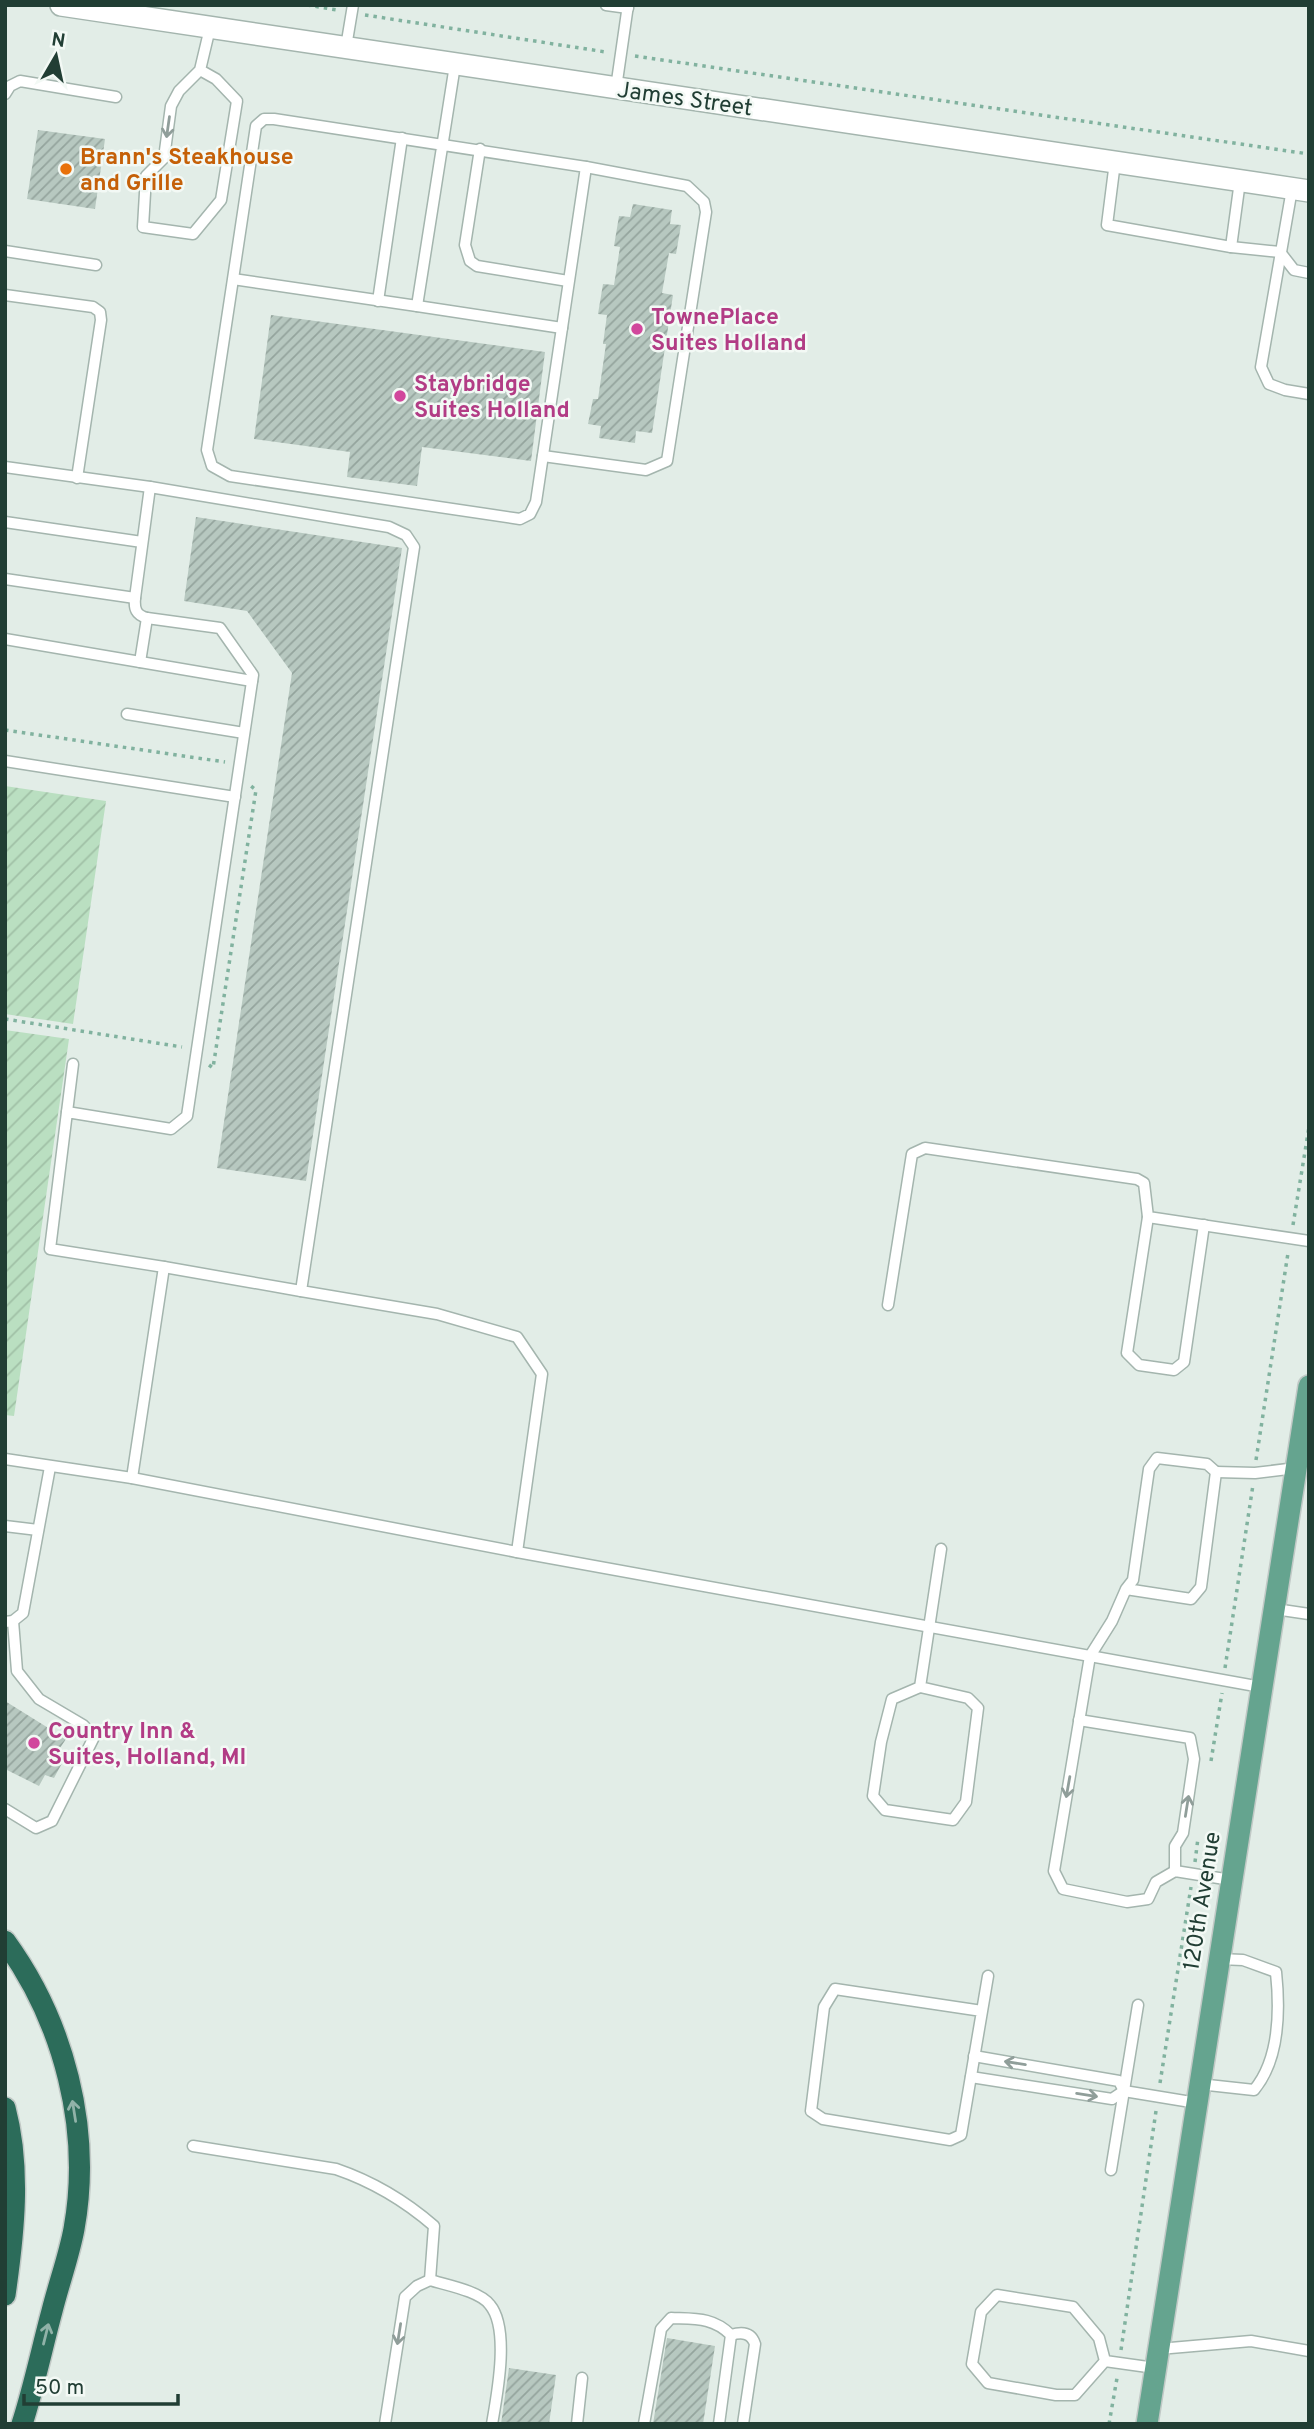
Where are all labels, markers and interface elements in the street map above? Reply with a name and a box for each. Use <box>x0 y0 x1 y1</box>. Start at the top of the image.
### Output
north arrow <box>21 21 91 91</box>
text: N <box>50 28 67 54</box>
street label: James Street <box>615 77 754 124</box>
one-way arrow <box>161 115 174 138</box>
place label: Brann's Steakhouse and Grille <box>80 144 294 199</box>
marker: Brann's Steakhouse and Grille <box>58 161 74 177</box>
place label: TownePlace Suites Holland <box>651 304 807 359</box>
marker: TownePlace Suites Holland <box>629 321 645 337</box>
place label: Staybridge Suites Holland <box>414 371 570 426</box>
marker: Staybridge Suites Holland <box>392 388 408 404</box>
place label: Country Inn & Suites, Holland, MI <box>48 1718 246 1773</box>
marker: Country Inn & Suites, Holland, MI <box>26 1735 42 1751</box>
one-way arrow <box>1061 1775 1074 1798</box>
one-way arrow <box>1181 1795 1194 1818</box>
street label: 120th Avenue <box>1178 1830 1229 1973</box>
one-way arrow <box>1004 2056 1027 2069</box>
one-way arrow <box>1075 2089 1098 2102</box>
one-way arrow <box>67 2100 80 2123</box>
one-way arrow <box>392 2322 405 2345</box>
one-way arrow <box>40 2323 53 2346</box>
scale bar <box>24 2362 178 2406</box>
text: 50 m <box>35 2375 84 2402</box>

